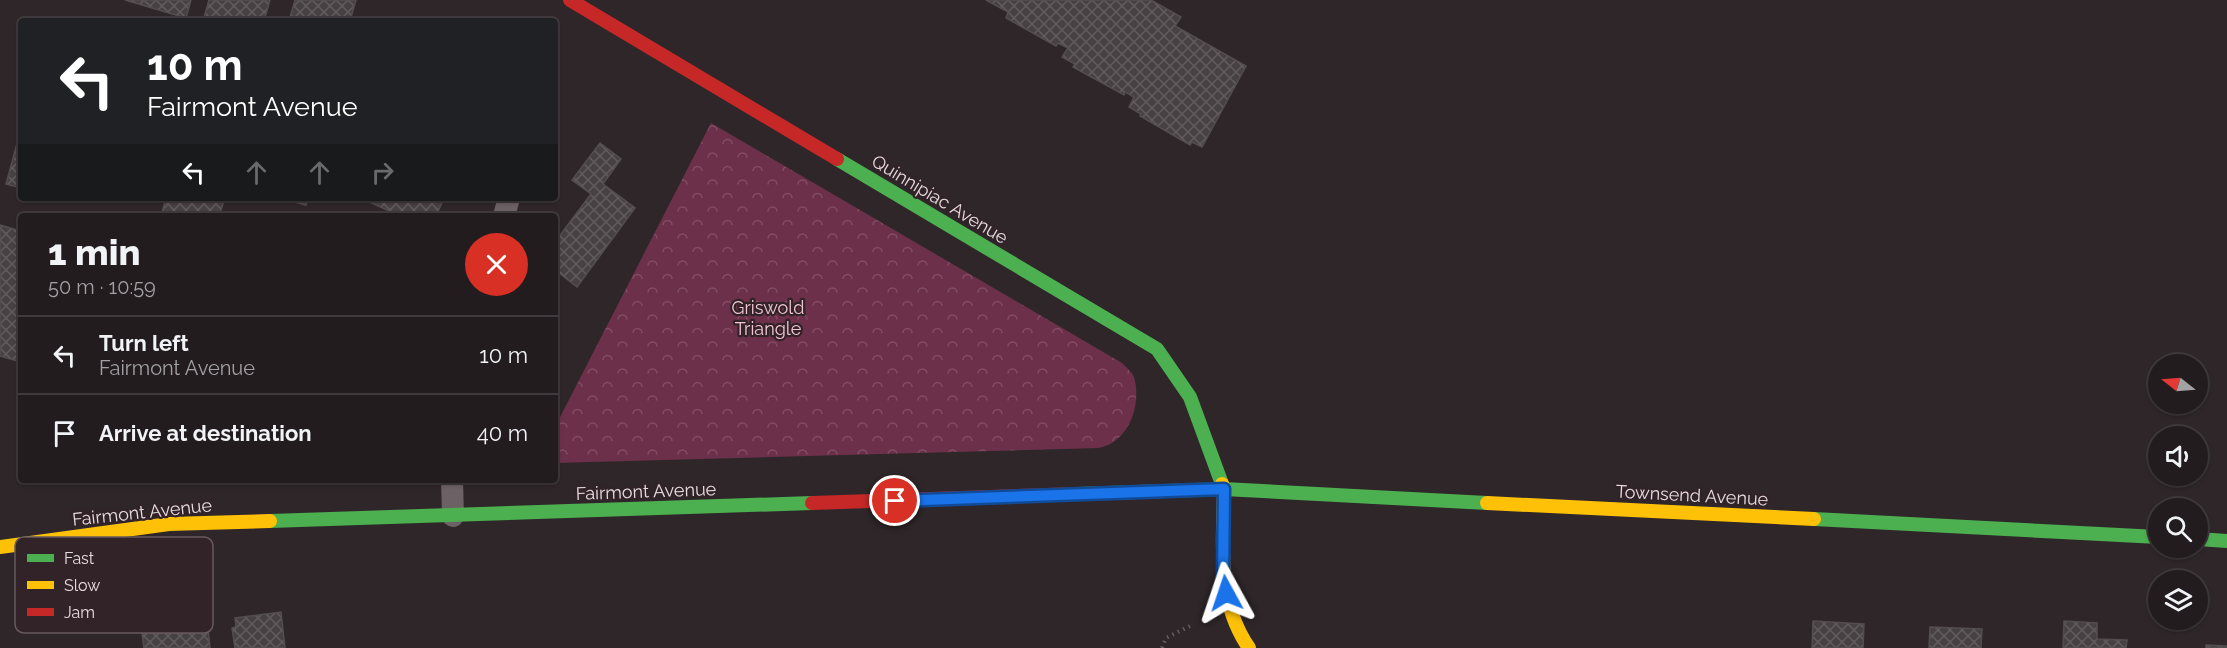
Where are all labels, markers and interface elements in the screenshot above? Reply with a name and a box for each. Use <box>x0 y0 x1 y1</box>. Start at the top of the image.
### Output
text: 10 m <box>147 41 243 90</box>
icon: left <box>48 42 126 120</box>
text: Fairmont Avenue <box>147 91 358 122</box>
street label: Quinnipiac Avenue <box>868 150 1012 248</box>
icon: left <box>177 156 210 189</box>
icon: ahead <box>240 156 273 189</box>
icon: ahead <box>303 156 336 189</box>
icon: right <box>366 156 399 189</box>
text: 1 min <box>48 231 140 273</box>
button: close <box>465 233 528 296</box>
text: 50 m · 10:59 <box>48 275 156 299</box>
park label: Griswold Triangle <box>732 297 804 339</box>
text: Turn left <box>99 330 189 356</box>
icon: left <box>48 339 81 372</box>
text: 10 m <box>479 342 528 368</box>
north arrow <box>2148 354 2208 414</box>
map controls <box>2148 354 2208 630</box>
text: Fairmont Avenue <box>99 356 255 380</box>
icon: arrive <box>48 417 81 450</box>
text: Arrive at destination <box>99 420 312 446</box>
text: 40 m <box>477 420 528 446</box>
button: sound <box>2148 426 2208 486</box>
pin <box>869 475 920 526</box>
street label: Fairmont Avenue <box>575 478 717 504</box>
street label: Townsend Avenue <box>1615 481 1769 510</box>
icon: arrive <box>878 484 911 517</box>
street label: Fairmont Avenue <box>71 494 213 530</box>
button: search <box>2148 498 2208 558</box>
legend <box>15 537 213 633</box>
text: Fast <box>64 549 95 568</box>
position arrow <box>1194 561 1258 625</box>
button: layers <box>2148 570 2208 630</box>
text: Slow <box>64 576 100 595</box>
text: Jam <box>64 603 95 622</box>

